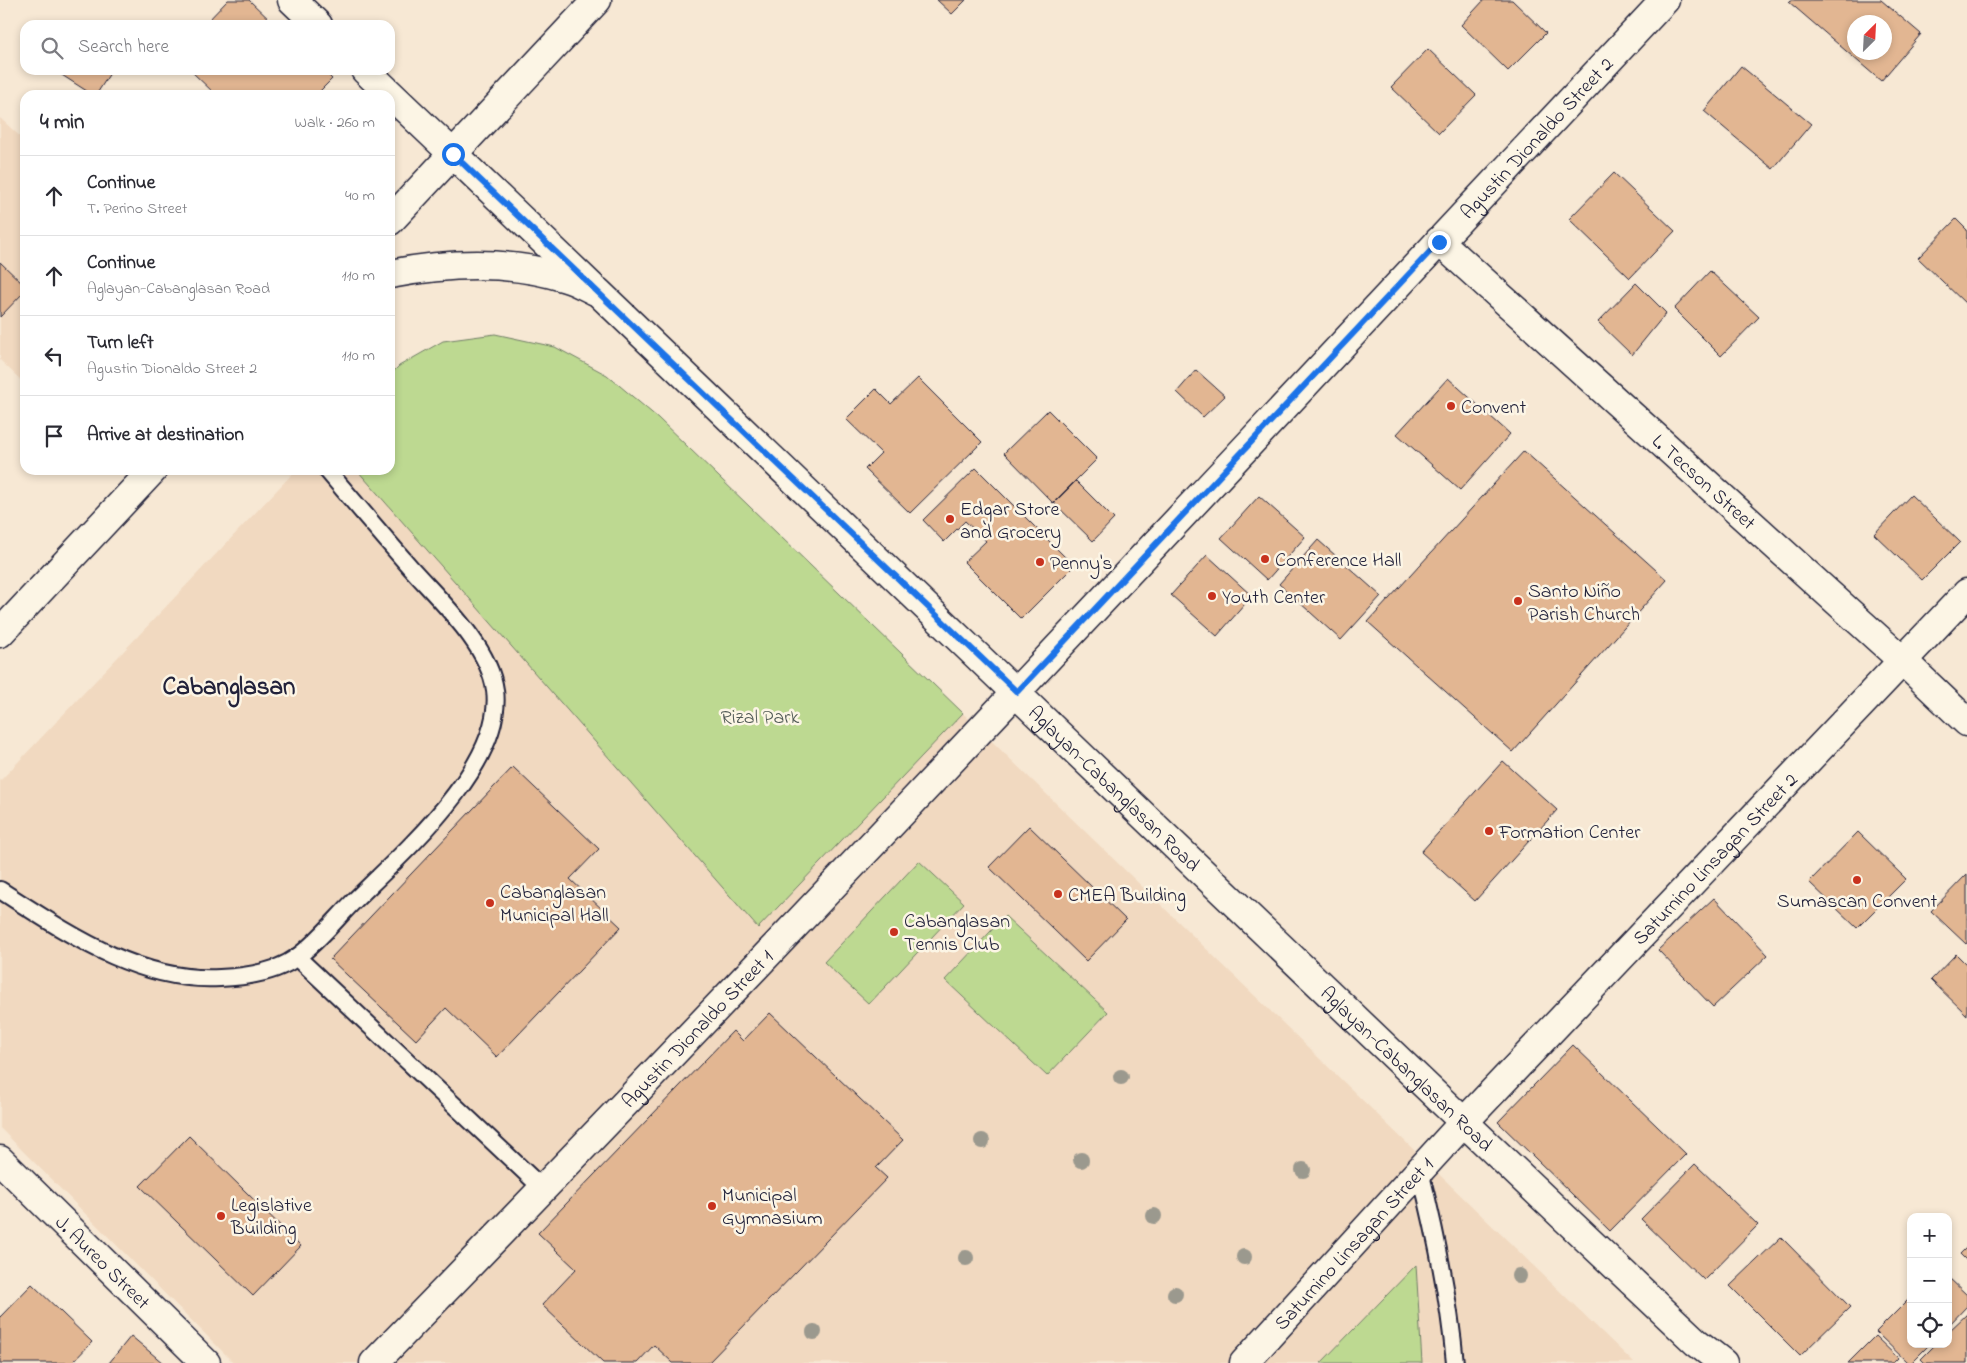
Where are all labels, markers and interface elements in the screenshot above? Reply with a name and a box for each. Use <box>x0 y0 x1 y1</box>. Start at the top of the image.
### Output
north arrow <box>1847 15 1892 60</box>
search box <box>20 20 395 75</box>
icon: search <box>38 34 66 62</box>
text: Search here <box>78 34 169 61</box>
street label: Agustin Dionaldo Street 2 <box>1455 52 1621 227</box>
text: 4 min <box>40 108 84 138</box>
text: Walk · 260 m <box>295 111 375 135</box>
route start <box>442 143 465 166</box>
text: Continue <box>87 170 155 197</box>
icon: ahead <box>40 182 68 210</box>
text: 40 m <box>345 184 375 208</box>
text: T. Perino Street <box>87 197 187 221</box>
route end <box>1428 231 1451 254</box>
text: Continue <box>87 250 155 277</box>
icon: ahead <box>40 262 68 290</box>
text: 110 m <box>341 264 375 288</box>
text: Aglayan-Cabanglasan Road <box>87 277 270 301</box>
text: Turn left <box>87 330 154 357</box>
icon: left <box>40 342 68 370</box>
text: 110 m <box>341 344 375 368</box>
text: Agustin Dionaldo Street 2 <box>87 357 257 381</box>
place label: Convent <box>1461 394 1526 423</box>
marker: Convent <box>1445 400 1457 412</box>
icon: arrive <box>40 422 68 450</box>
text: Arrive at destination <box>87 422 244 449</box>
street label: L. Tecson Street <box>1644 428 1762 538</box>
place label: Edgar Store and Grocery <box>960 496 1061 548</box>
marker: Edgar Store and Grocery <box>944 513 956 525</box>
place label: Conference Hall <box>1275 547 1401 576</box>
place label: Penny's <box>1050 550 1112 579</box>
marker: Conference Hall <box>1259 553 1271 565</box>
marker: Penny's <box>1034 556 1046 568</box>
place label: Santo Niño Parish Church <box>1528 578 1640 630</box>
place label: Youth Center <box>1222 584 1326 613</box>
marker: Youth Center <box>1206 590 1218 602</box>
marker: Santo Niño Parish Church <box>1512 595 1524 607</box>
district label: Cabanglasan <box>163 670 295 708</box>
street label: Aglayan-Cabanglasan Road <box>1020 700 1205 880</box>
park label: Rizal Park <box>721 704 799 733</box>
street label: Saturnino Linsagan Street 2 <box>1627 767 1806 953</box>
place label: Formation Center <box>1498 819 1641 848</box>
marker: Formation Center <box>1483 825 1495 837</box>
marker: Sumascan Convent <box>1851 874 1863 886</box>
place label: Cabanglasan Municipal Hall <box>500 879 609 931</box>
place label: CMEA Building <box>1068 882 1186 912</box>
marker: CMEA Building <box>1052 888 1064 900</box>
place label: Sumascan Convent <box>1777 888 1937 917</box>
marker: Cabanglasan Municipal Hall <box>484 897 496 909</box>
place label: Cabanglasan Tennis Club <box>904 908 1010 960</box>
marker: Cabanglasan Tennis Club <box>888 926 900 938</box>
street label: Agustin Dionaldo Street 1 <box>616 944 781 1116</box>
street label: Aglayan-Cabanglasan Road <box>1313 980 1498 1159</box>
street label: Saturnino Linsagan Street 1 <box>1268 1152 1442 1338</box>
place label: Municipal Gymnasium <box>722 1182 823 1234</box>
place label: Legislative Building <box>230 1192 312 1245</box>
marker: Municipal Gymnasium <box>706 1200 718 1212</box>
street label: J. Aureo Street <box>47 1210 156 1317</box>
marker: Legislative Building <box>215 1210 227 1222</box>
map controls <box>1907 1213 1952 1348</box>
button: + <box>1907 1213 1952 1258</box>
button: − <box>1907 1258 1952 1303</box>
button: locate <box>1907 1303 1952 1348</box>

